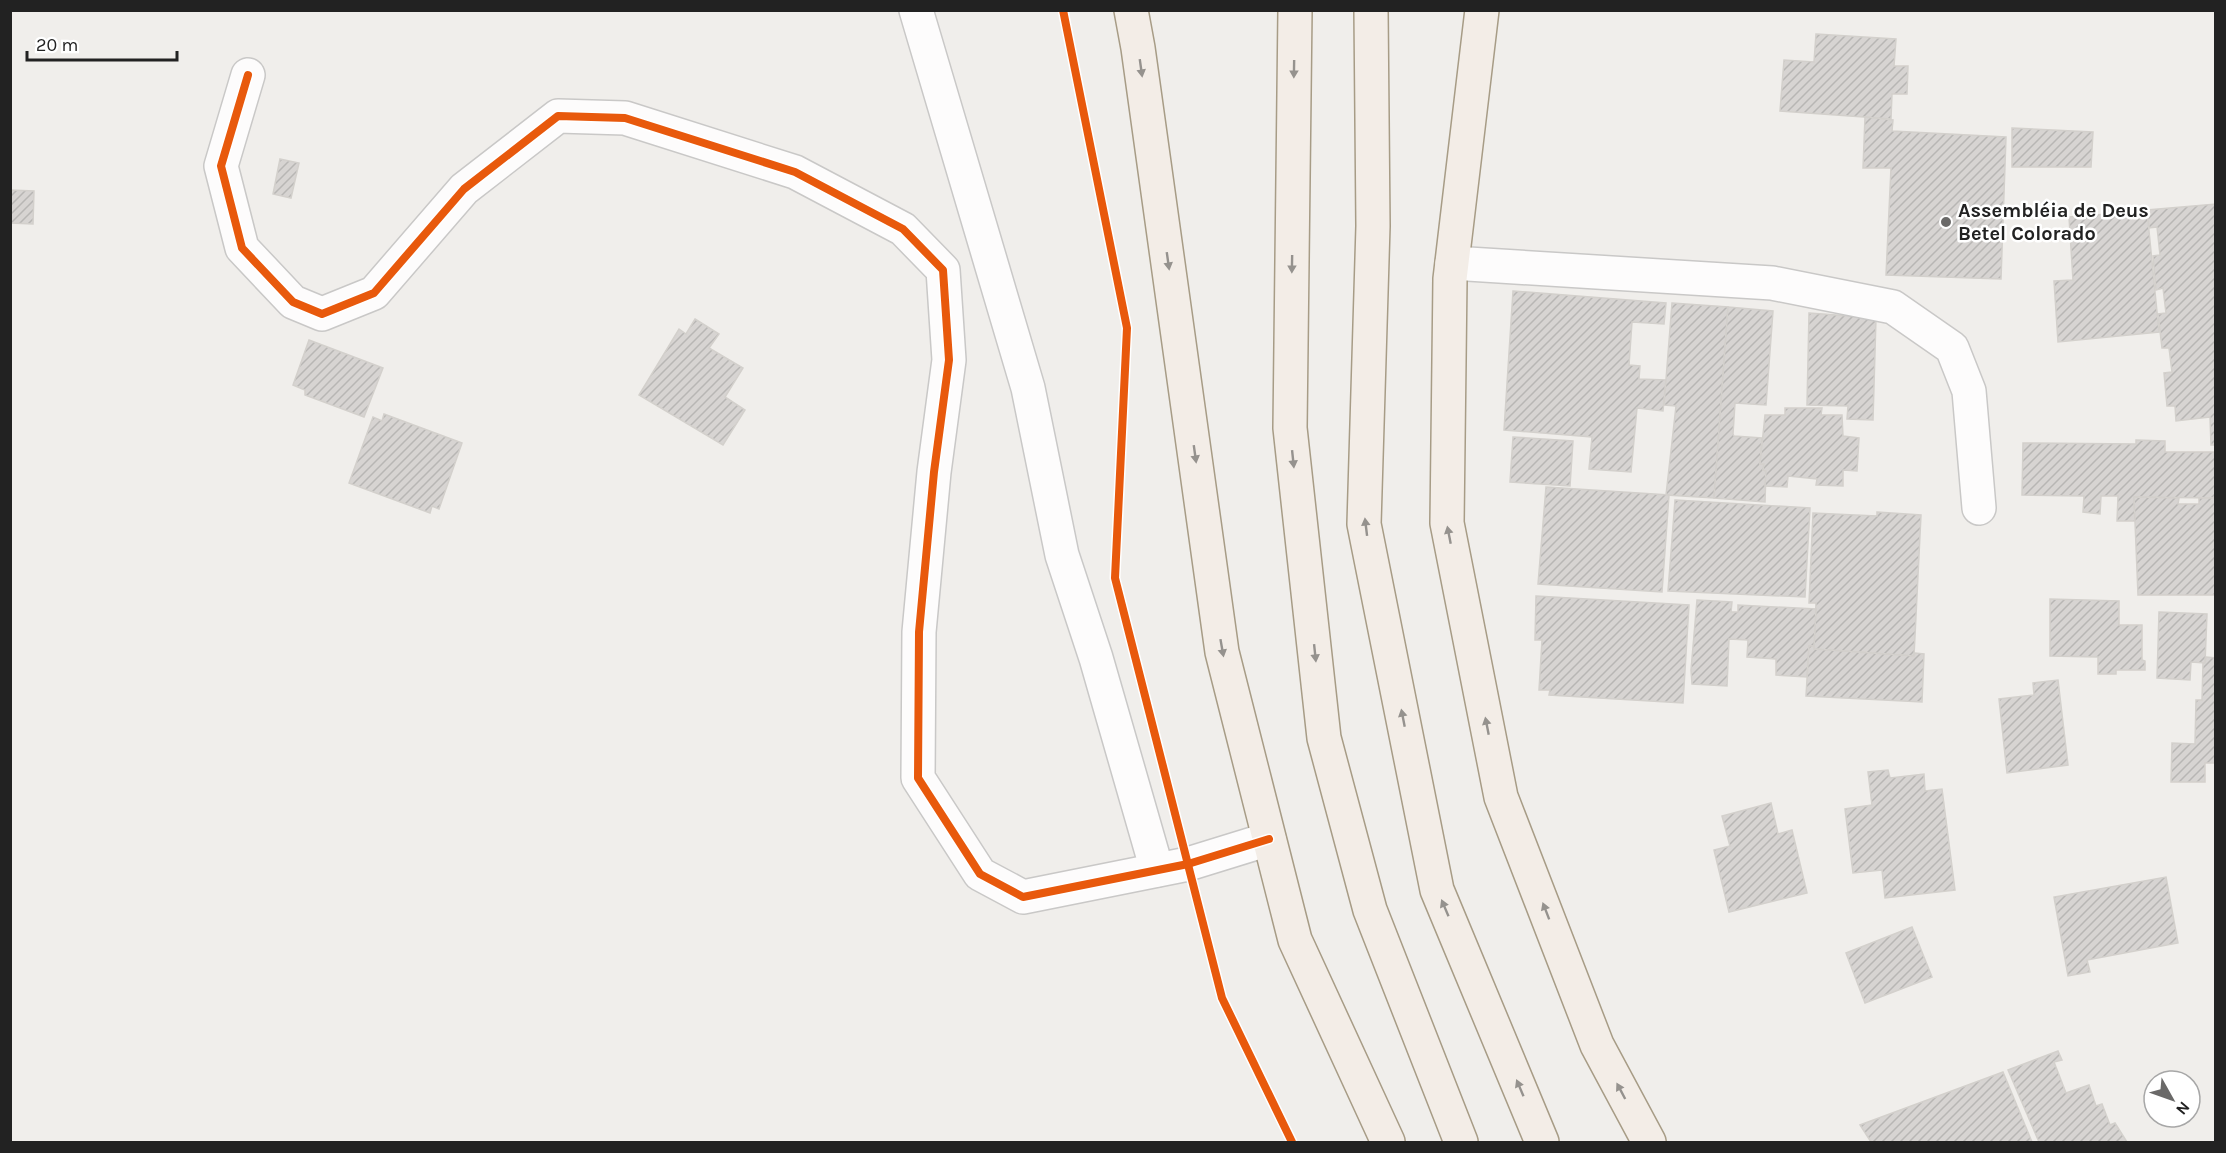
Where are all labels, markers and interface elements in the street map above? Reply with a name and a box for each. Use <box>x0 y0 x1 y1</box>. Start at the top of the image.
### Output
scale bar <box>27 24 177 62</box>
text: 20 m <box>36 34 78 56</box>
one-way arrow <box>1137 59 1146 78</box>
one-way arrow <box>1289 59 1299 78</box>
place label: Assembléia de Deus Betel Colorado <box>1958 199 2149 245</box>
marker: Assembléia de Deus Betel Colorado <box>1939 215 1953 229</box>
one-way arrow <box>1163 252 1172 271</box>
one-way arrow <box>1287 254 1297 273</box>
one-way arrow <box>1190 445 1199 464</box>
one-way arrow <box>1288 449 1298 468</box>
one-way arrow <box>1361 517 1370 536</box>
one-way arrow <box>1444 525 1453 544</box>
one-way arrow <box>1217 638 1226 657</box>
one-way arrow <box>1310 643 1320 662</box>
one-way arrow <box>1398 709 1407 728</box>
one-way arrow <box>1482 716 1491 735</box>
one-way arrow <box>1440 899 1450 917</box>
one-way arrow <box>1540 902 1550 920</box>
north arrow <box>2142 1069 2202 1129</box>
one-way arrow <box>1515 1079 1525 1097</box>
one-way arrow <box>1616 1082 1626 1099</box>
text: N <box>2172 1098 2194 1119</box>

